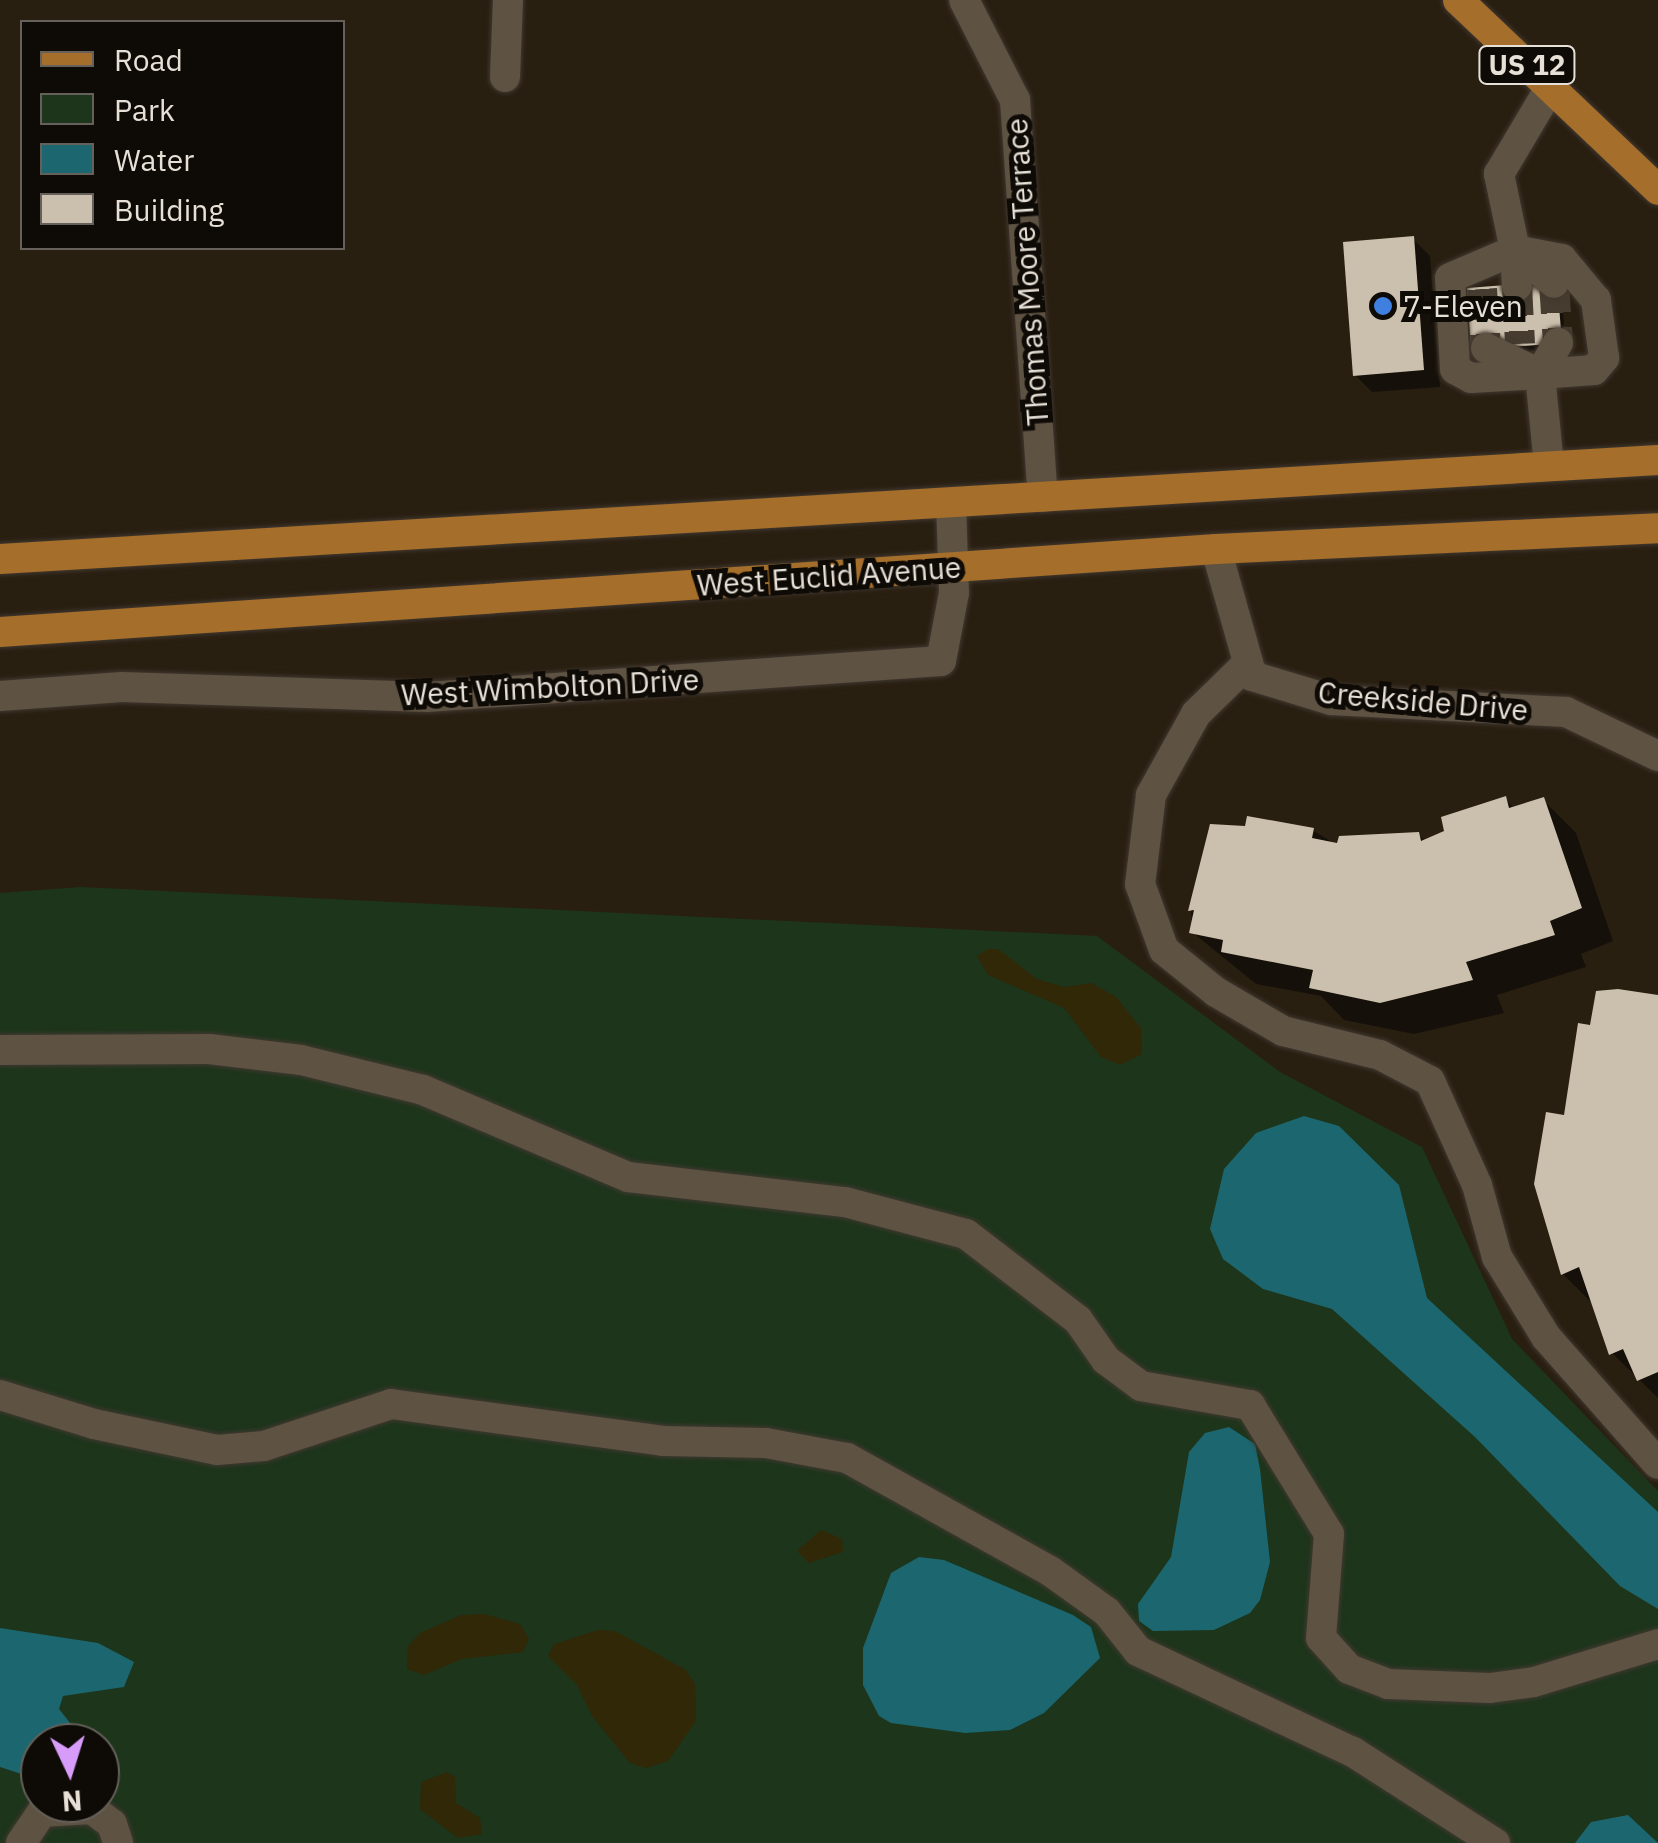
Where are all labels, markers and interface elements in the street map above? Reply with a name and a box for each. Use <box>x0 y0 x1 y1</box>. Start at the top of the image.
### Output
legend <box>20 20 345 250</box>
text: Road <box>114 40 183 79</box>
road number: US 12 <box>1477 42 1577 88</box>
text: Park <box>114 90 175 129</box>
street label: Thomas Moore Terrace <box>998 117 1056 427</box>
text: Water <box>114 140 194 179</box>
text: Building <box>114 190 224 229</box>
place label: 7-Eleven <box>1403 288 1523 324</box>
marker: 7-Eleven <box>1372 295 1394 317</box>
street label: West Euclid Avenue <box>696 549 962 603</box>
street label: West Wimbolton Drive <box>400 661 700 713</box>
street label: Creekside Drive <box>1317 674 1529 728</box>
north arrow <box>20 1723 120 1823</box>
text: N <box>61 1782 83 1821</box>

